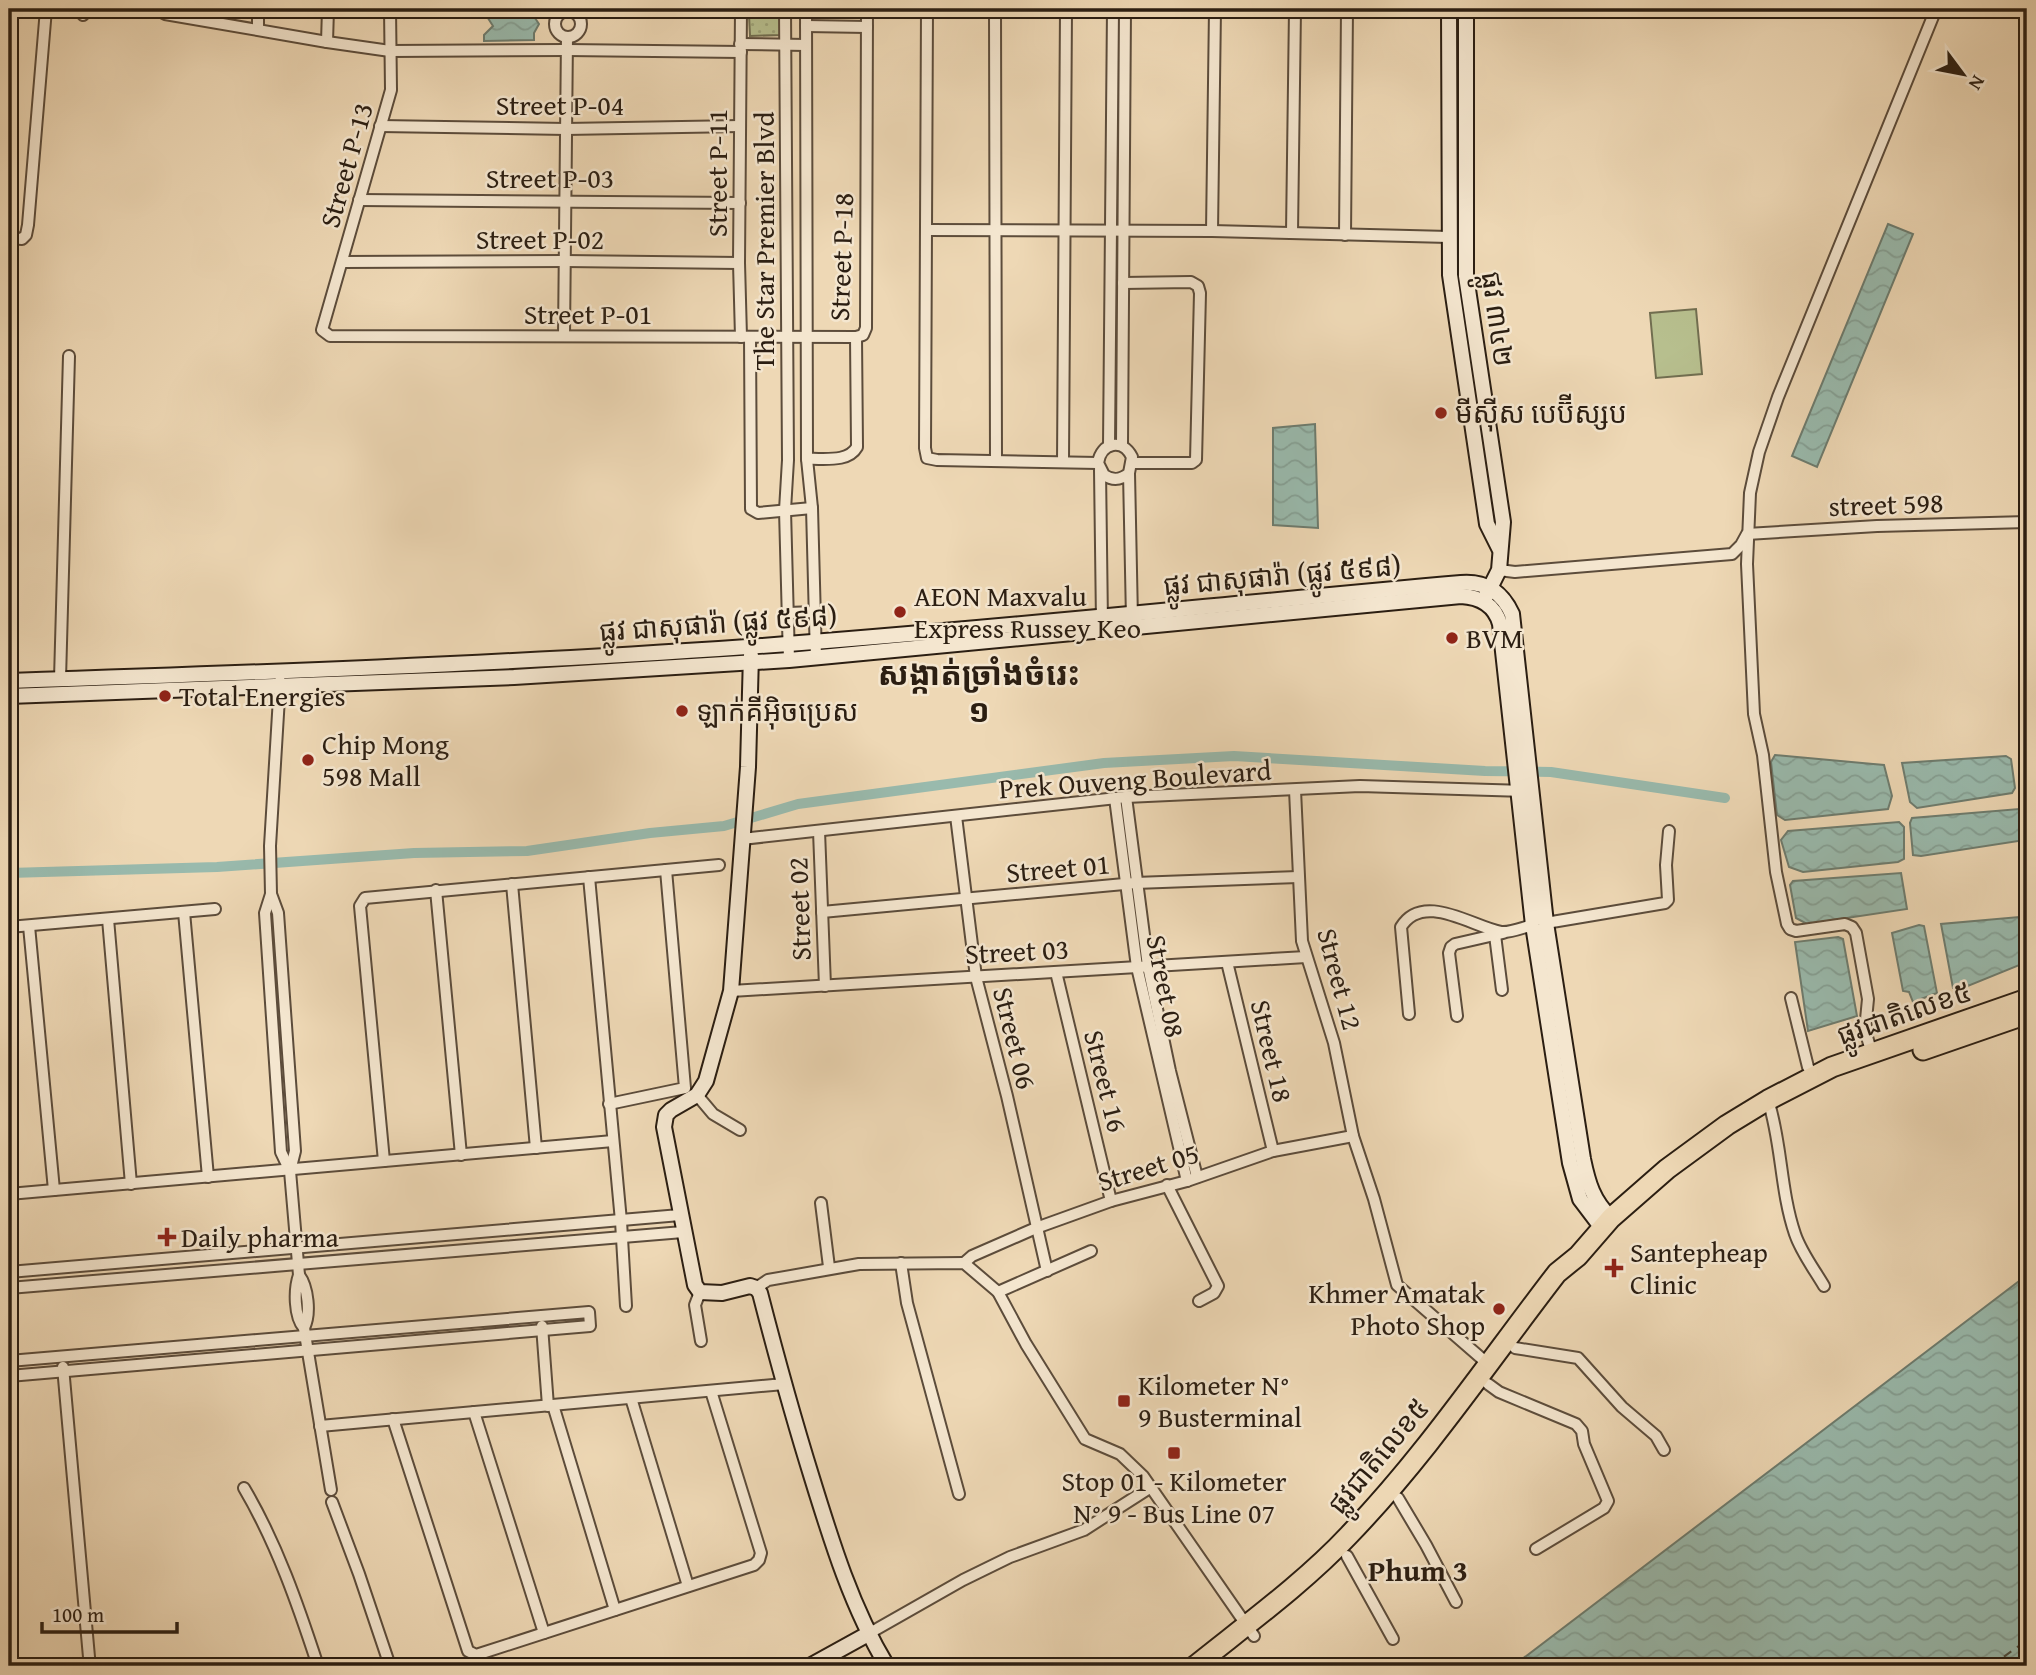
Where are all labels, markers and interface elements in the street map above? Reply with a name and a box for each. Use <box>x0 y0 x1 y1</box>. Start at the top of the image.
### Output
north arrow <box>1927 38 1997 108</box>
text: N <box>1962 70 1993 96</box>
street label: Street P-04 <box>496 84 624 125</box>
street label: Street P-13 <box>308 97 383 232</box>
street label: Street P-11 <box>696 109 737 237</box>
street label: The Star Premier Blvd <box>743 112 784 370</box>
street label: Street P-03 <box>486 157 614 198</box>
street label: Street P-18 <box>818 192 863 322</box>
street label: Street P-02 <box>476 218 604 259</box>
street label: ផ្លូវ ៣៤២ <box>1466 269 1525 370</box>
street label: Street P-01 <box>524 293 652 334</box>
place label: មីសុីស បេប៊ីស្សប <box>1455 392 1627 433</box>
marker: មីសុីស បេប៊ីស្សប <box>1433 405 1449 421</box>
street label: street 598 <box>1828 481 1944 526</box>
street label: ផ្លូវ ជាសុផារ៉ា (ផ្លូវ ៥៩៨) <box>1161 544 1403 611</box>
place label: AEON Maxvalu Express Russey Keo <box>914 575 1141 648</box>
street label: ផ្លូវ ជាសុផារ៉ា (ផ្លូវ ៥៩៨) <box>598 594 839 657</box>
marker: AEON Maxvalu Express Russey Keo <box>892 604 908 620</box>
place label: BVM <box>1466 617 1523 658</box>
marker: BVM <box>1444 630 1460 646</box>
district label: សង្កាត់ច្រាំងចំរេះ ១ <box>878 650 1080 734</box>
place label: Total Energies <box>179 675 346 716</box>
marker: Total Energies <box>157 688 173 704</box>
place label: ឡាក់គីអ៊ិចប្រេស <box>696 690 858 731</box>
marker: ឡាក់គីអ៊ិចប្រេស <box>674 703 690 719</box>
place label: Chip Mong 598 Mall <box>322 723 449 796</box>
street label: Prek Ouveng Boulevard <box>997 749 1273 808</box>
marker: Chip Mong 598 Mall <box>300 752 316 768</box>
street label: Street 01 <box>1004 843 1112 892</box>
street label: Street 02 <box>776 856 821 962</box>
street label: Street 12 <box>1307 923 1374 1034</box>
street label: Street 03 <box>964 927 1070 974</box>
street label: Street 08 <box>1136 931 1197 1041</box>
street label: ផ្លូវជាតិលេខ៥ <box>1831 970 1978 1060</box>
street label: Street 06 <box>983 982 1048 1093</box>
street label: Street 18 <box>1241 996 1304 1106</box>
street label: Street 16 <box>1074 1025 1139 1136</box>
street label: Street 05 <box>1092 1132 1204 1201</box>
place label: Daily pharma <box>181 1216 340 1257</box>
marker: Daily pharma <box>159 1229 175 1245</box>
place label: Santepheap Clinic <box>1630 1231 1768 1304</box>
marker: Santepheap Clinic <box>1604 1258 1624 1278</box>
place label: Khmer Amatak Photo Shop <box>1309 1272 1486 1345</box>
marker: Khmer Amatak Photo Shop <box>1491 1301 1507 1317</box>
place label: Kilometer N° 9 Busterminal <box>1138 1364 1302 1437</box>
street label: ផ្លូវជាតិលេខ៥ <box>1317 1389 1442 1526</box>
marker: Kilometer N° 9 Busterminal <box>1116 1393 1132 1409</box>
marker: Stop 01 - Kilometer N° 9 - Bus Line 07 <box>1166 1445 1182 1461</box>
place label: Stop 01 - Kilometer N° 9 - Bus Line 07 <box>1061 1460 1287 1533</box>
district label: Phum 3 <box>1368 1548 1468 1592</box>
scale bar <box>42 1591 177 1635</box>
text: 100 m <box>52 1599 104 1630</box>

